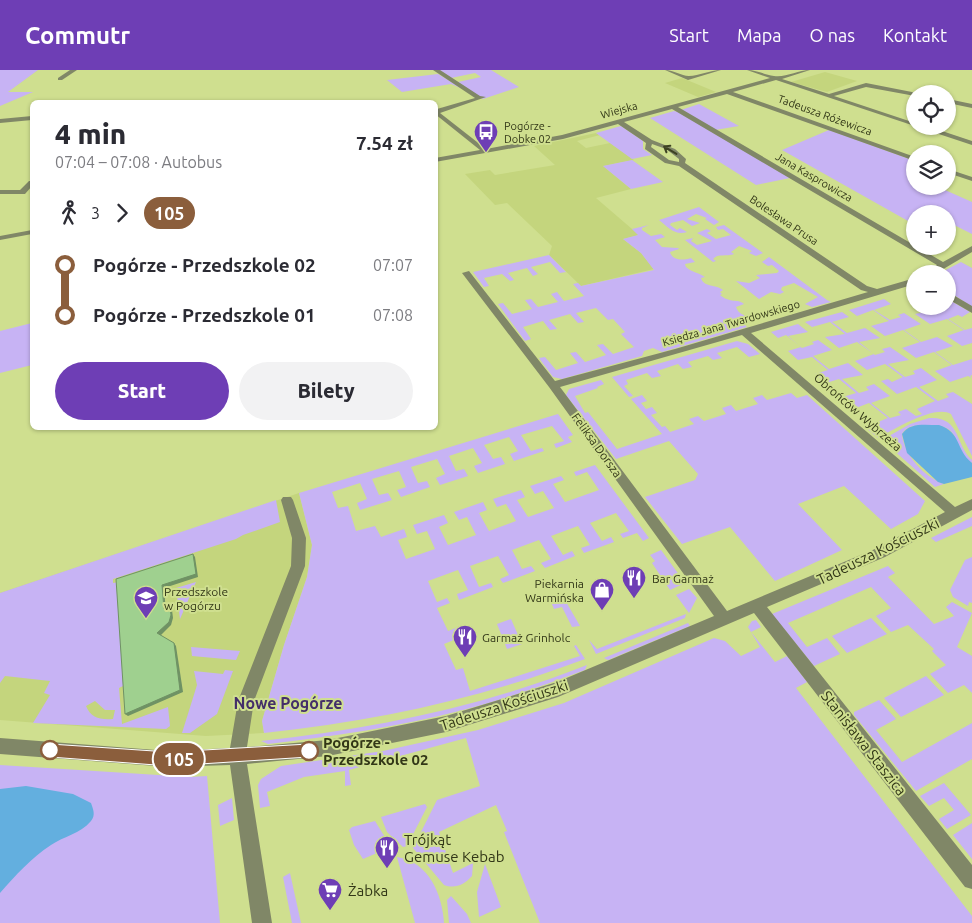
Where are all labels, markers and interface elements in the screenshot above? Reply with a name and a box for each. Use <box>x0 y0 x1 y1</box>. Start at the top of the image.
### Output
text: Commutr <box>25 22 130 49</box>
text: Start <box>669 25 709 45</box>
text: Mapa <box>737 25 782 45</box>
text: O nas <box>810 25 855 45</box>
text: Kontakt <box>883 25 947 45</box>
map controls <box>906 85 956 315</box>
button: locate <box>906 85 956 135</box>
street label: Tadeusza Różewicza <box>776 92 874 138</box>
street label: Wiejska <box>599 99 639 121</box>
text: 4 min <box>55 118 126 149</box>
bus stop icon: Pogórze - Dobke 02 <box>473 119 499 153</box>
place label: Pogórze - Dobke 02 <box>504 120 551 145</box>
text: 7.54 zł <box>356 132 413 154</box>
one-way arrow <box>663 144 677 154</box>
button: layers <box>906 145 956 195</box>
street label: Jana Kasprowicza <box>773 150 855 204</box>
text: 07:04 – 07:08 · Autobus <box>55 153 222 171</box>
street label: Bolesława Prusa <box>748 193 820 247</box>
icon: walk <box>55 199 83 227</box>
icon: forward <box>108 199 136 227</box>
text: 105 <box>154 203 185 223</box>
text: 3 <box>91 204 100 222</box>
button: + <box>906 205 956 255</box>
text: Pogórze - Przedszkole 02 <box>93 254 316 276</box>
text: 07:07 <box>373 256 413 274</box>
button: − <box>906 265 956 315</box>
street label: Księdza Jana Twardowskiego <box>661 298 801 348</box>
text: Pogórze - Przedszkole 01 <box>93 304 316 326</box>
text: 07:08 <box>373 306 413 324</box>
button: Start <box>55 362 229 420</box>
button: Bilety <box>239 362 413 420</box>
street label: Obrońców Wybrzeża <box>812 371 904 453</box>
street label: Feliksa Dorsza <box>569 410 625 480</box>
street label: Tadeusza Kościuszki <box>814 514 942 588</box>
restaurant icon: Bar Garmaż <box>621 565 647 599</box>
place label: Bar Garmaż <box>652 572 714 585</box>
place label: Piekarnia Warmińska <box>525 577 584 604</box>
shop icon: Piekarnia Warmińska <box>589 577 615 611</box>
school or university icon: Przedszkole w Pogórzu <box>133 585 159 619</box>
place label: Przedszkole w Pogórzu <box>164 585 228 612</box>
restaurant icon: Garmaż Grinholc <box>452 624 478 658</box>
place label: Garmaż Grinholc <box>482 631 571 644</box>
street label: Tadeusza Kościuszki <box>438 676 570 734</box>
street label: Stanisława Staszica <box>818 687 910 799</box>
district label: Nowe Pogórze <box>234 694 342 712</box>
place label: Pogórze - Przedszkole 02 <box>323 734 429 768</box>
unlabelled marker <box>40 740 60 760</box>
marker: Pogórze - Przedszkole 02 <box>299 741 319 761</box>
line badge: 105 <box>150 743 208 775</box>
text: 105 <box>164 749 194 769</box>
place label: Trójkąt Gemuse Kebab <box>404 831 504 865</box>
restaurant icon: Trójkąt Gemuse Kebab <box>374 835 400 869</box>
supermarket icon: Żabka <box>317 877 343 911</box>
place label: Żabka <box>348 882 388 899</box>

